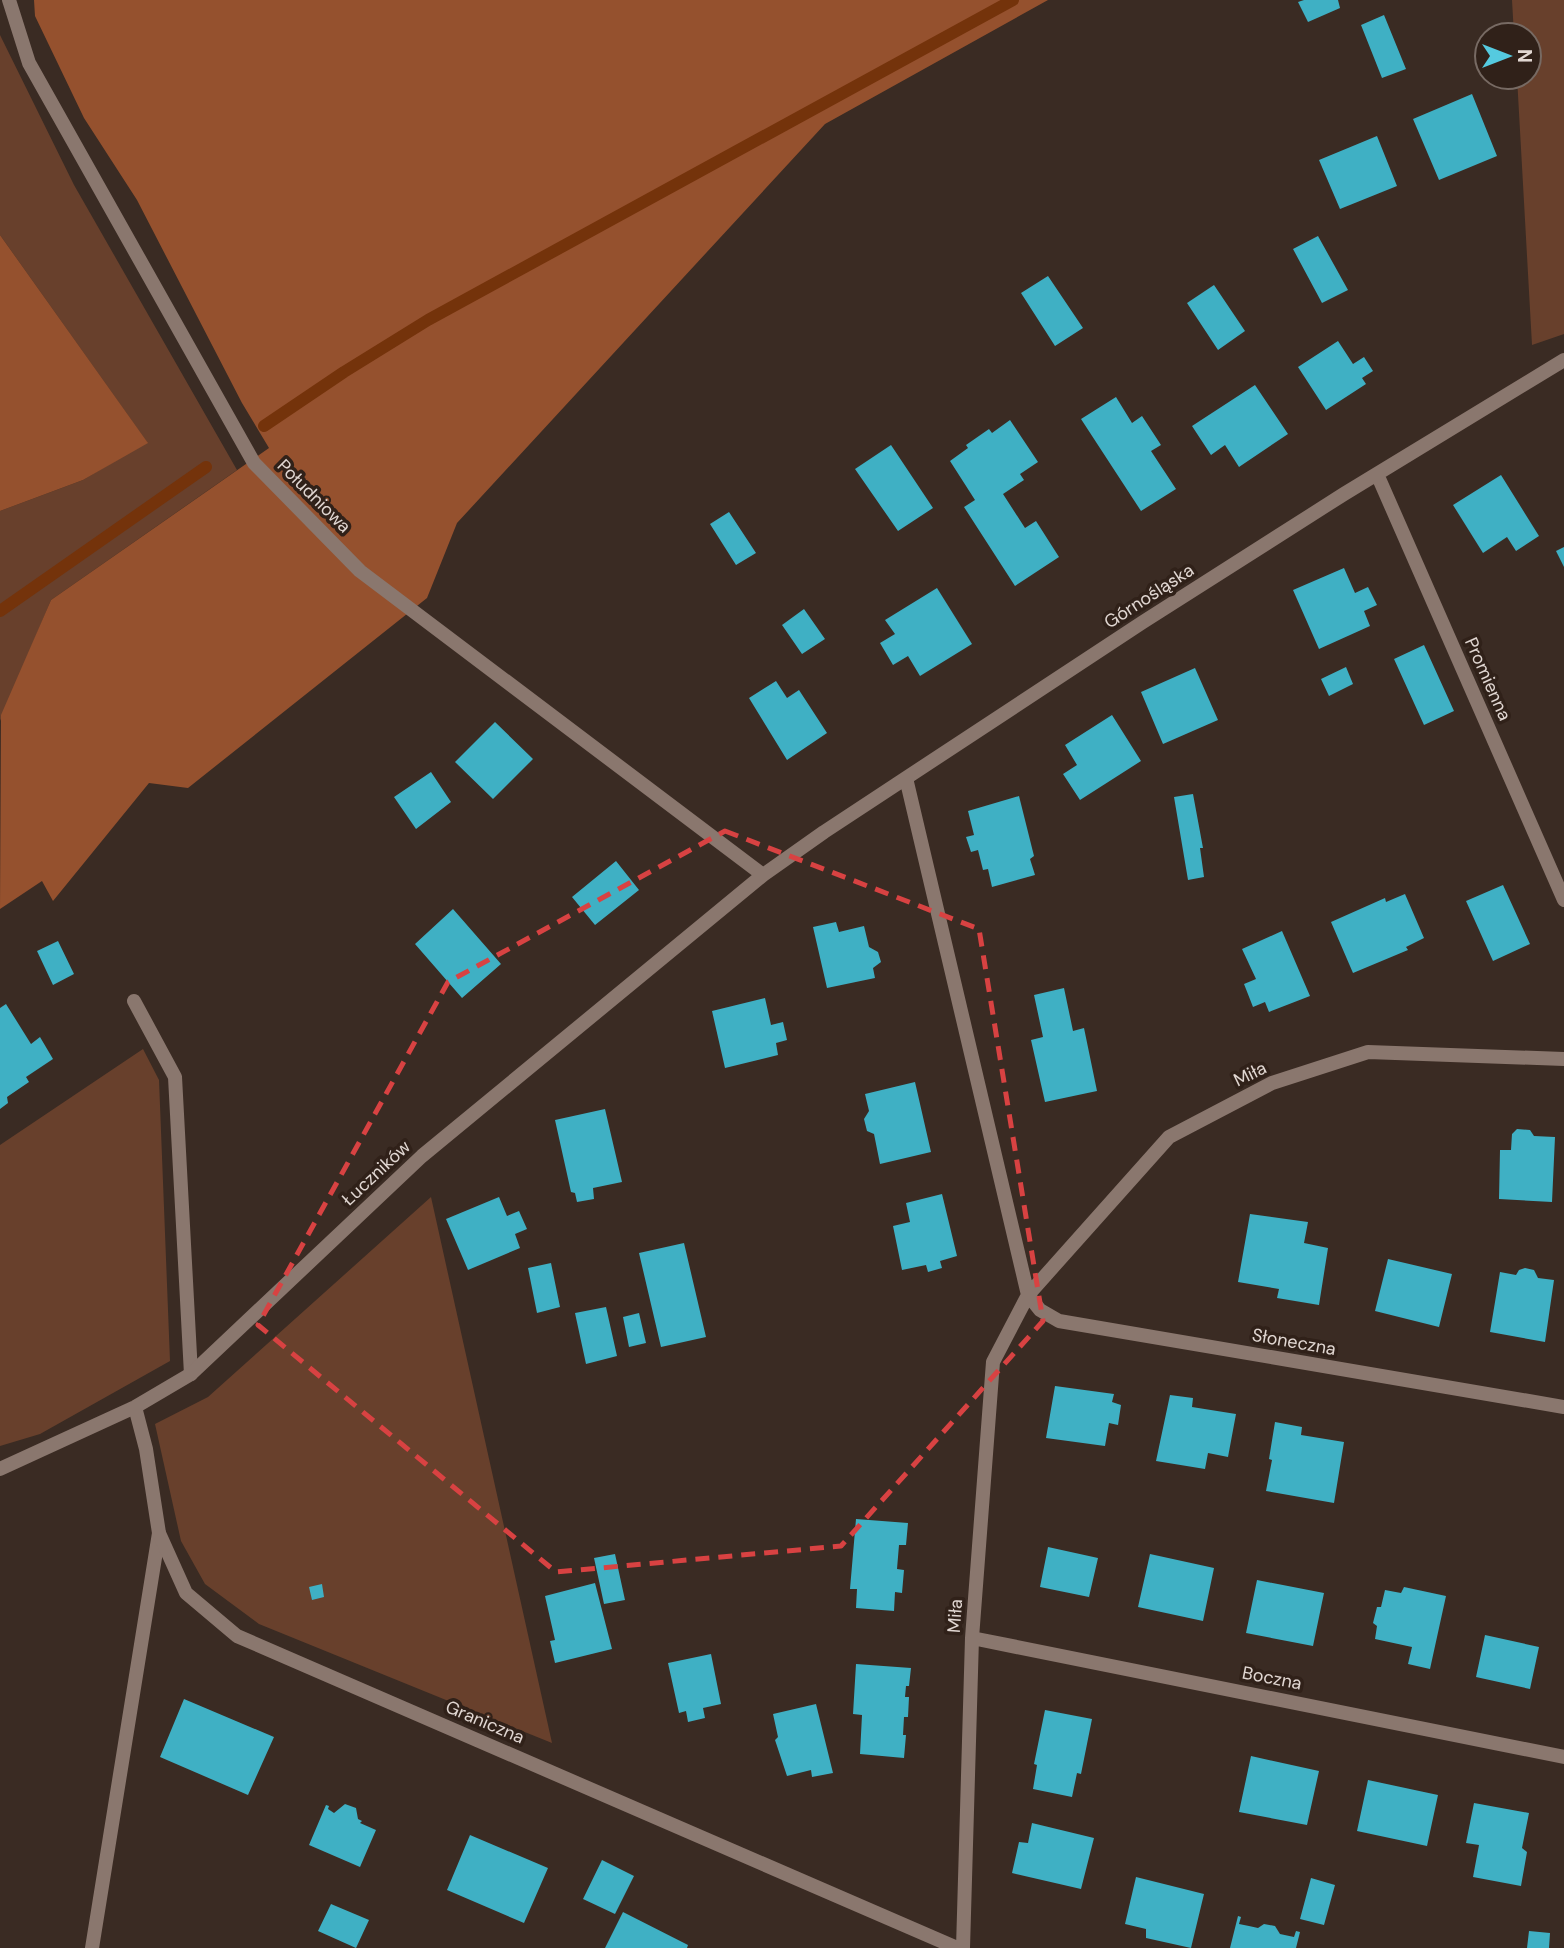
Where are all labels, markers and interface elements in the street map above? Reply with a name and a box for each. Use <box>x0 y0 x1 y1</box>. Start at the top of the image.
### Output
north arrow <box>1473 21 1543 91</box>
text: N <box>1512 49 1537 63</box>
street label: Południowa <box>272 454 356 538</box>
street label: Górnośląska <box>1099 558 1199 634</box>
street label: Promienna <box>1459 634 1517 724</box>
street label: Miła <box>1230 1056 1270 1092</box>
street label: Łuczników <box>336 1135 416 1211</box>
street label: Słoneczna <box>1250 1323 1338 1361</box>
street label: Miła <box>942 1598 968 1634</box>
street label: Boczna <box>1240 1660 1304 1696</box>
street label: Graniczna <box>442 1695 528 1749</box>

